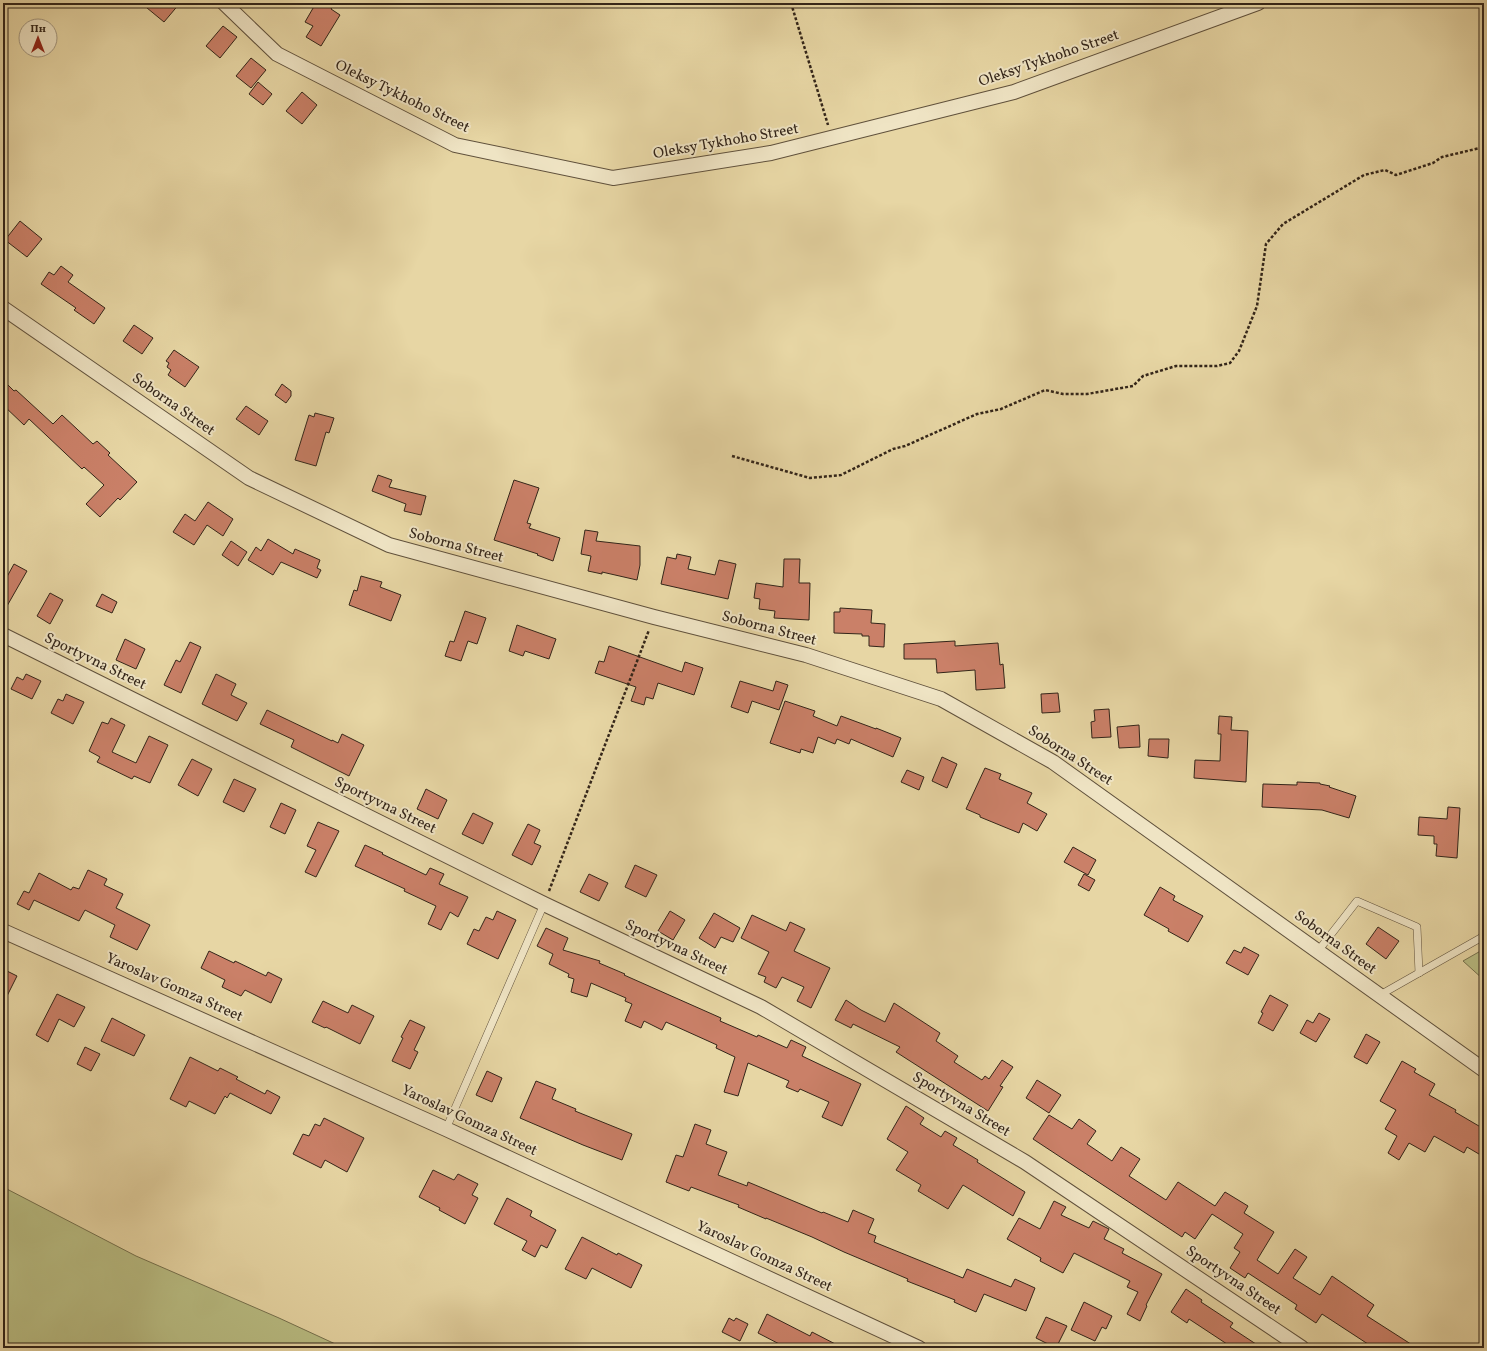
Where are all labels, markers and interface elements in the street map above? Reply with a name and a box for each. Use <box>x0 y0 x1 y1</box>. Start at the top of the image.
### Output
north arrow <box>18 18 58 58</box>
text: Пн <box>30 22 46 37</box>
street label: Oleksy Tykhoho Street <box>976 25 1122 93</box>
street label: Oleksy Tykhoho Street <box>331 55 473 139</box>
street label: Oleksy Tykhoho Street <box>652 119 800 165</box>
street label: Soborna Street <box>127 368 219 442</box>
street label: Soborna Street <box>406 523 506 569</box>
street label: Soborna Street <box>719 606 819 652</box>
street label: Sportyvna Street <box>40 628 150 696</box>
street label: Soborna Street <box>1023 721 1117 791</box>
street label: Sportyvna Street <box>330 772 440 840</box>
street label: Soborna Street <box>1289 906 1381 980</box>
street label: Sportyvna Street <box>621 915 731 981</box>
street label: Yaroslav Gomza Street <box>102 948 246 1028</box>
street label: Sportyvna Street <box>908 1067 1014 1143</box>
street label: Yaroslav Gomza Street <box>397 1080 541 1162</box>
street label: Yaroslav Gomza Street <box>692 1216 836 1298</box>
street label: Sportyvna Street <box>1181 1241 1285 1321</box>

